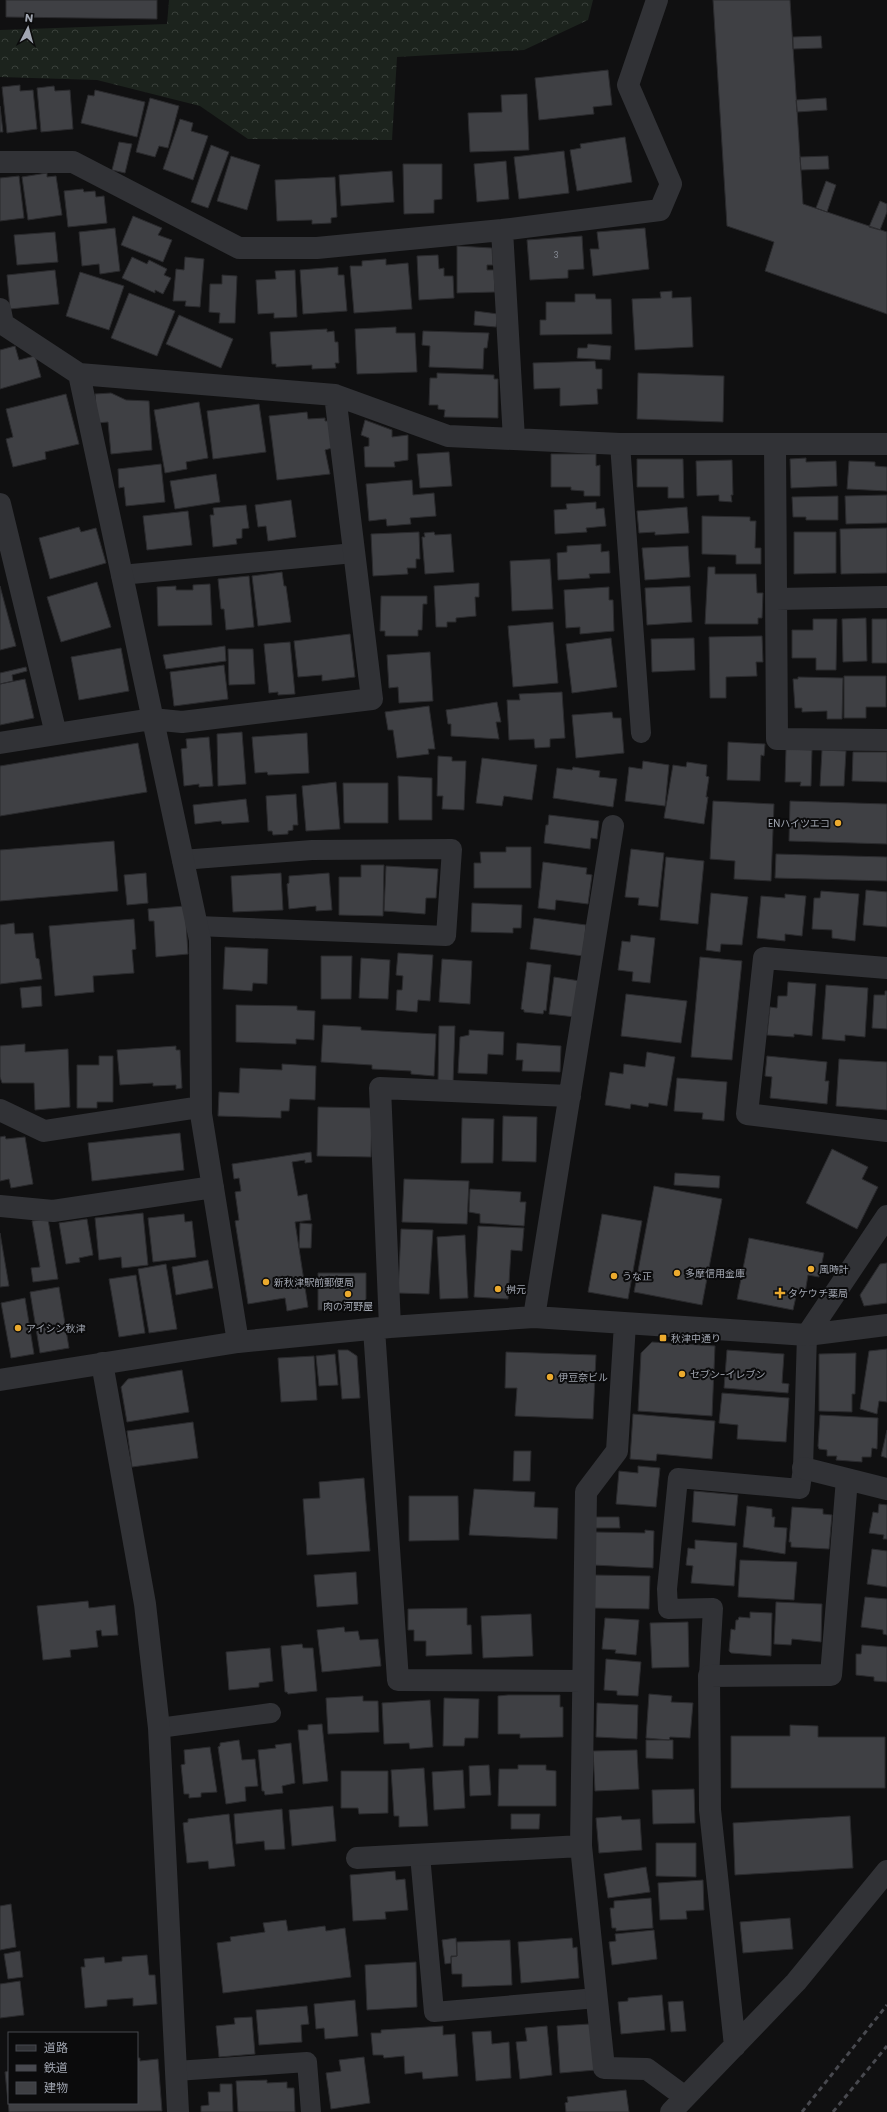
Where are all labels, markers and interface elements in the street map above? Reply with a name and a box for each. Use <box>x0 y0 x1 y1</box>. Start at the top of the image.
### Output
north arrow <box>8 8 48 48</box>
text: N <box>24 10 34 26</box>
house number: 3 <box>554 250 559 261</box>
place label: ENハイツエコ <box>768 816 830 831</box>
marker: ENハイツエコ <box>833 818 843 828</box>
place label: 風時計 <box>819 1262 849 1277</box>
marker: 風時計 <box>806 1264 816 1274</box>
place label: 多摩信用金庫 <box>685 1266 745 1281</box>
marker: 多摩信用金庫 <box>672 1268 682 1278</box>
place label: うな正 <box>622 1269 652 1284</box>
marker: うな正 <box>609 1271 619 1281</box>
place label: 新秋津駅前郵便局 <box>274 1275 354 1290</box>
marker: 新秋津駅前郵便局 <box>261 1277 271 1287</box>
place label: 桝元 <box>506 1282 526 1297</box>
marker: 桝元 <box>493 1284 503 1294</box>
place label: タケウチ薬局 <box>788 1286 848 1301</box>
marker: タケウチ薬局 <box>775 1288 785 1298</box>
marker: 肉の河野屋 <box>343 1289 353 1299</box>
place label: 肉の河野屋 <box>323 1299 373 1314</box>
place label: アイシン秋津 <box>26 1321 86 1336</box>
marker: アイシン秋津 <box>13 1323 23 1333</box>
place label: 秋津中通り <box>671 1331 721 1346</box>
marker: 秋津中通り <box>658 1333 668 1343</box>
place label: セブン-イレブン <box>690 1367 766 1382</box>
marker: セブン-イレブン <box>677 1369 687 1379</box>
place label: 伊豆奈ビル <box>558 1370 608 1385</box>
marker: 伊豆奈ビル <box>545 1372 555 1382</box>
legend <box>8 2032 138 2104</box>
text: 道路 <box>44 2039 68 2056</box>
text: 鉄道 <box>44 2059 68 2076</box>
text: 建物 <box>44 2079 68 2096</box>

